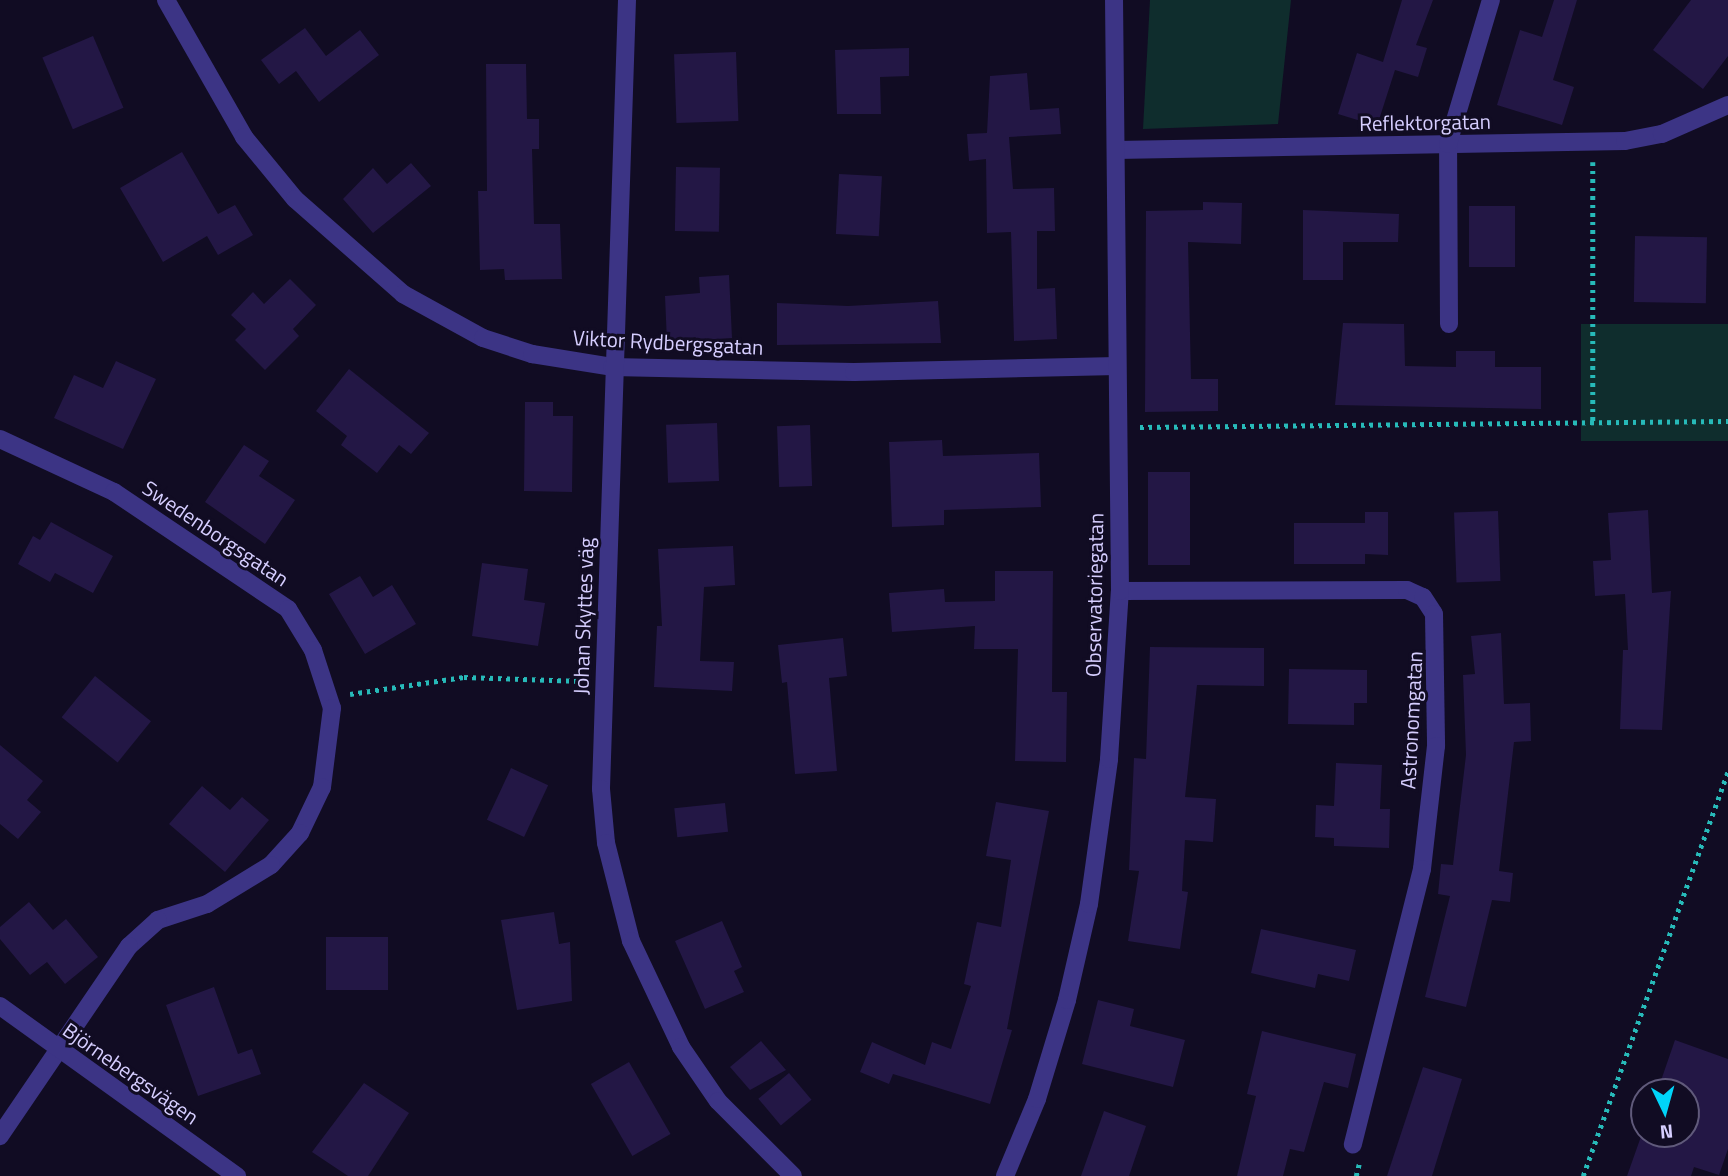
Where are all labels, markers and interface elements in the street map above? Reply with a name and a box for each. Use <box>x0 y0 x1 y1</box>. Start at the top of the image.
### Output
street label: Reflektorgatan <box>1359 108 1491 136</box>
street label: Viktor Rydbergsgatan <box>572 324 764 360</box>
street label: Swedenborgsgatan <box>138 475 294 591</box>
street label: Observatoriegatan <box>1080 513 1108 677</box>
street label: Johan Skyttes väg <box>568 537 598 695</box>
street label: Astronomgatan <box>1395 650 1427 790</box>
street label: Björnebergsvägen <box>58 1017 204 1129</box>
north arrow <box>1630 1078 1700 1148</box>
text: N <box>1659 1117 1675 1147</box>

